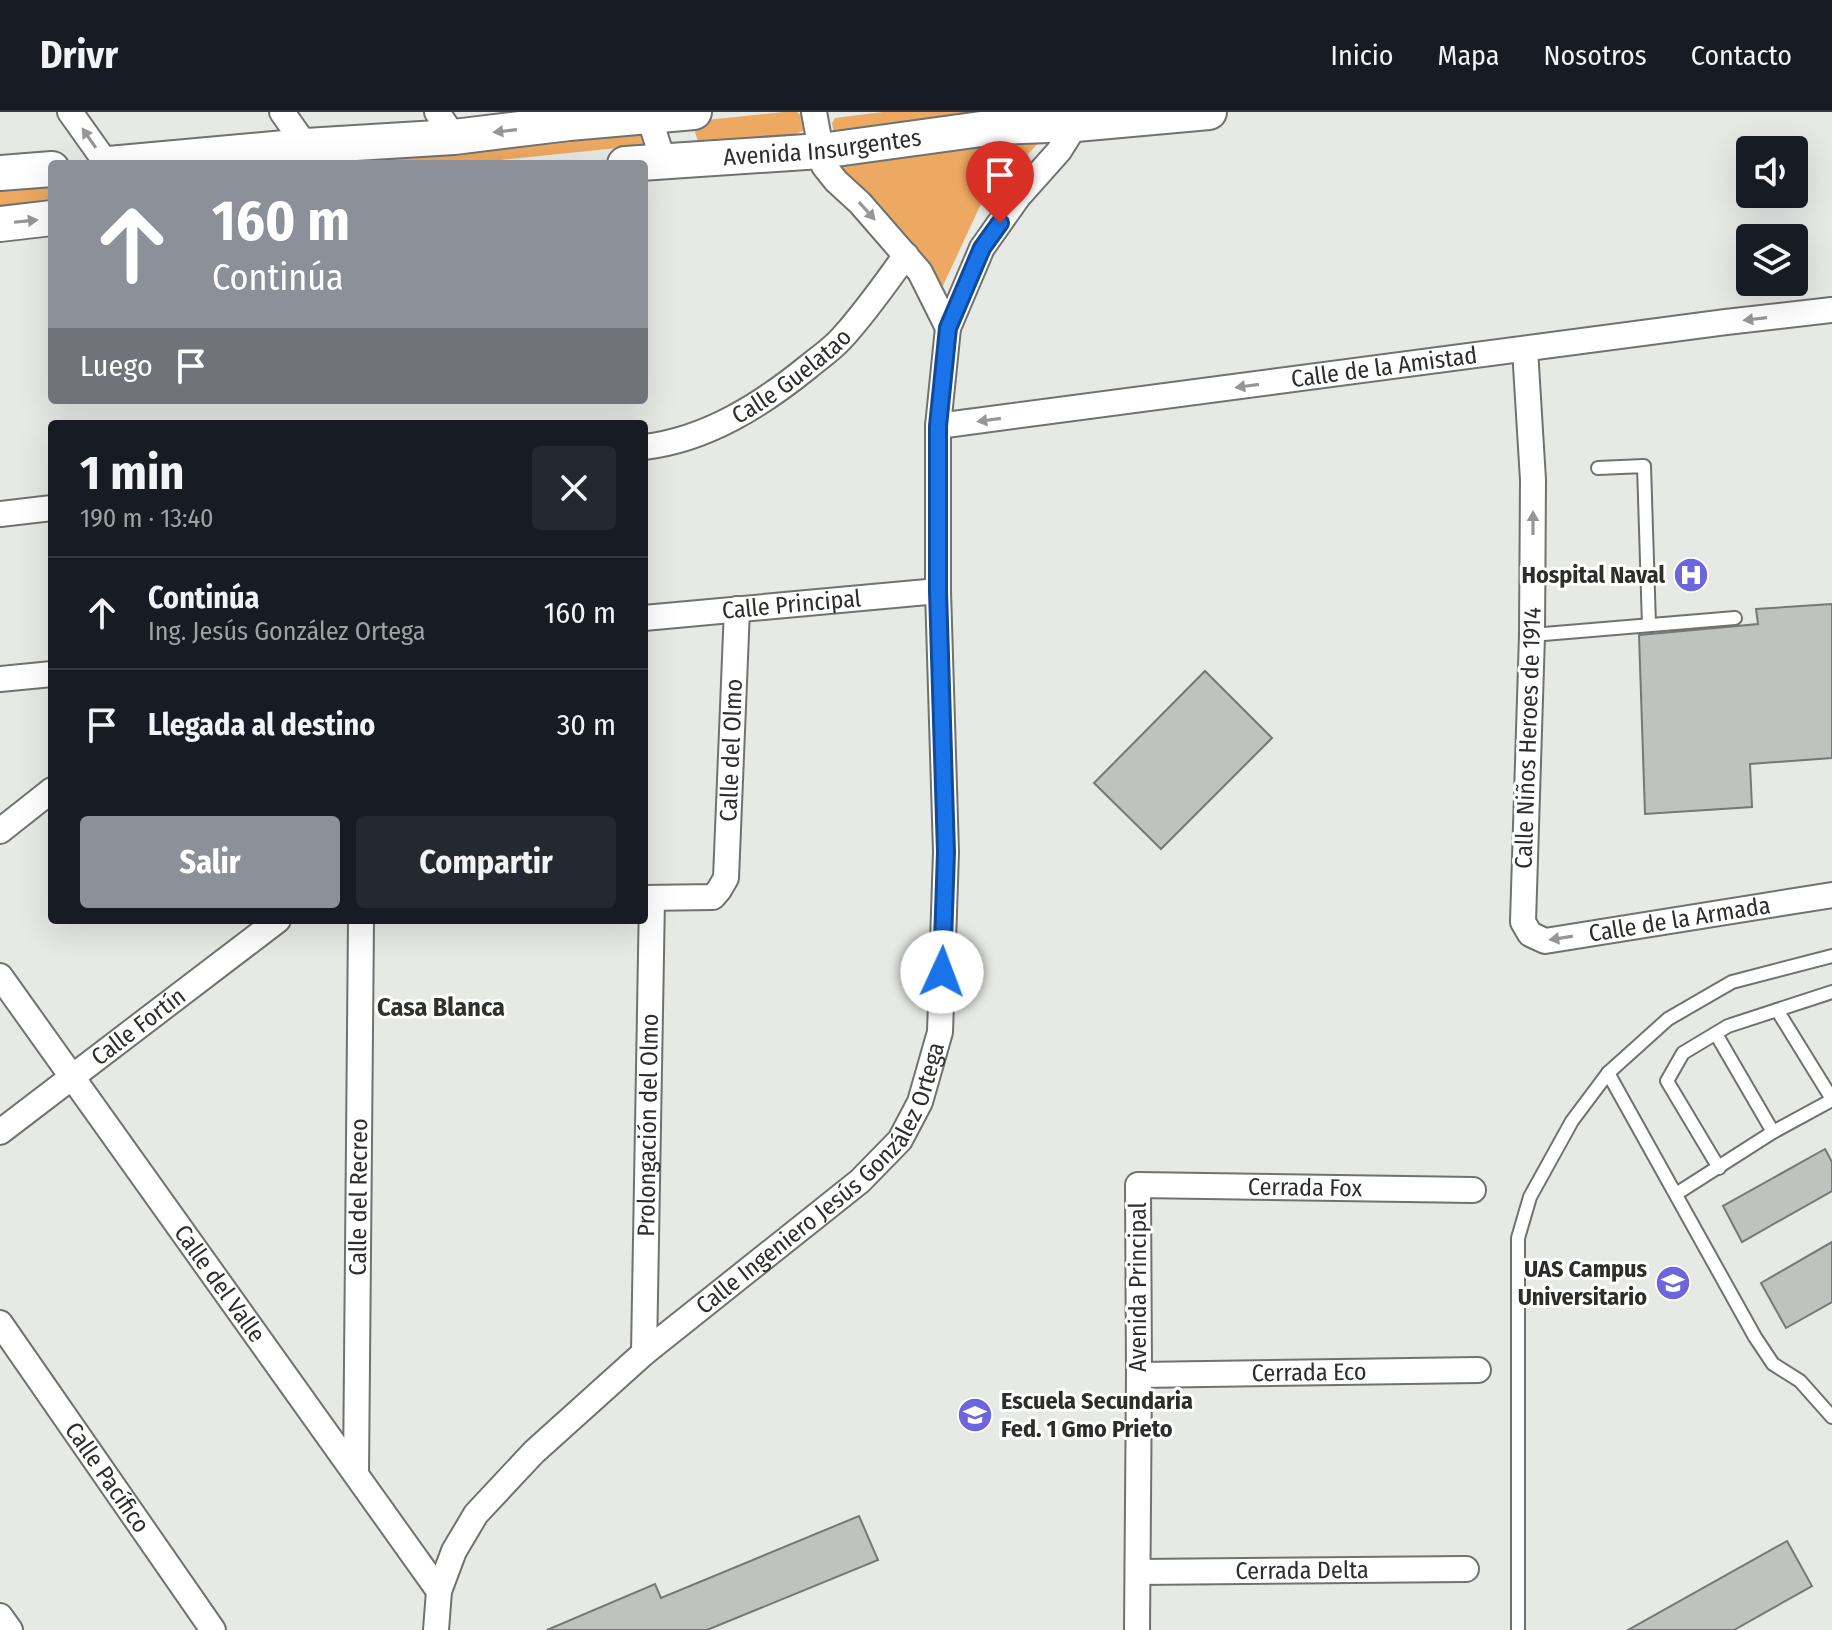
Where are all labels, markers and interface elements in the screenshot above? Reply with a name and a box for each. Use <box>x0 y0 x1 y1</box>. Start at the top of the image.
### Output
text: Drivr <box>40 32 118 78</box>
text: Inicio <box>1331 39 1393 72</box>
text: Mapa <box>1437 39 1499 72</box>
text: Nosotros <box>1543 39 1647 72</box>
text: Contacto <box>1691 39 1792 72</box>
street label: Avenida Insurgentes <box>722 123 923 171</box>
one-way arrow <box>492 124 517 137</box>
one-way arrow <box>81 127 97 149</box>
map controls <box>1736 136 1808 296</box>
button: sound <box>1736 136 1808 208</box>
pin <box>966 141 1034 223</box>
icon: arrive <box>978 153 1022 197</box>
text: 160 m <box>212 188 350 255</box>
icon: ahead <box>80 192 184 296</box>
one-way arrow <box>858 201 875 221</box>
one-way arrow <box>14 215 39 228</box>
button: layers <box>1736 224 1808 296</box>
text: Continúa <box>212 256 344 300</box>
one-way arrow <box>1742 313 1767 326</box>
street label: Calle Guelatao <box>727 323 857 430</box>
street label: Calle de la Amistad <box>1289 341 1479 393</box>
icon: arrive <box>169 344 213 388</box>
text: Luego <box>80 348 153 384</box>
one-way arrow <box>1234 379 1259 392</box>
one-way arrow <box>976 413 1001 426</box>
text: 1 min <box>80 444 185 502</box>
button: close <box>532 446 616 530</box>
text: 190 m · 13:40 <box>80 503 214 534</box>
one-way arrow <box>1526 510 1539 535</box>
hospital icon: Hospital Naval <box>1672 556 1710 594</box>
place label: Hospital Naval <box>1522 561 1665 589</box>
text: Continúa <box>148 580 259 616</box>
street label: Calle Principal <box>721 584 862 625</box>
icon: ahead <box>80 591 124 635</box>
text: 160 m <box>544 595 616 631</box>
street label: Calle Niños Heroes de 1914 <box>1509 607 1547 869</box>
text: Ing. Jesús González Ortega <box>148 616 426 647</box>
street label: Calle del Olmo <box>714 678 748 822</box>
icon: arrive <box>80 703 124 747</box>
text: Llegada al destino <box>148 707 375 743</box>
text: 30 m <box>557 707 616 743</box>
button: Salir <box>80 816 340 908</box>
button: Compartir <box>356 816 616 908</box>
street label: Calle de la Armada <box>1587 891 1772 948</box>
position arrow <box>900 930 984 1014</box>
one-way arrow <box>1549 933 1574 945</box>
street label: Calle Fortín <box>86 982 191 1071</box>
district label: Casa Blanca <box>377 992 505 1023</box>
street label: Prolongación del Olmo <box>632 1013 664 1237</box>
street label: Calle Ingeniero Jesús González Ortega <box>691 1039 950 1320</box>
street label: Calle del Recreo <box>344 1118 373 1276</box>
street label: Cerrada Fox <box>1248 1173 1363 1202</box>
street label: Avenida Principal <box>1124 1202 1152 1372</box>
street label: Calle del Valle <box>168 1220 271 1348</box>
place label: UAS Campus Universitario <box>1518 1255 1647 1311</box>
school or university icon: UAS Campus Universitario <box>1654 1264 1692 1302</box>
street label: Cerrada Eco <box>1251 1358 1367 1387</box>
place label: Escuela Secundaria Fed. 1 Gmo Prieto <box>1001 1387 1193 1443</box>
school or university icon: Escuela Secundaria Fed. 1 Gmo Prieto <box>956 1396 994 1434</box>
street label: Calle Pacífico <box>59 1417 155 1538</box>
street label: Cerrada Delta <box>1235 1556 1369 1585</box>

